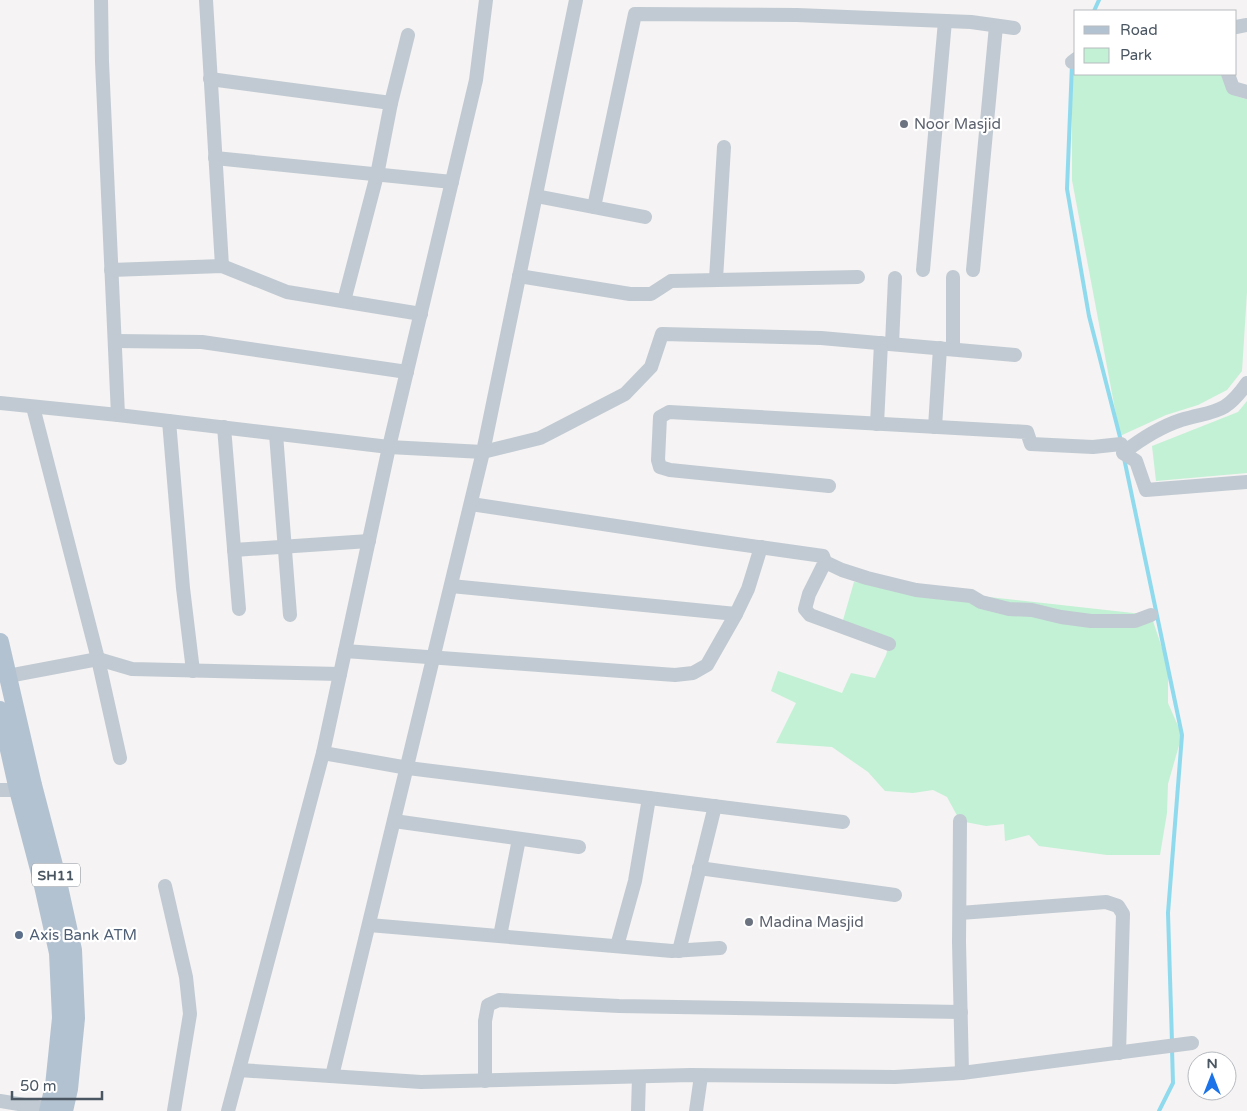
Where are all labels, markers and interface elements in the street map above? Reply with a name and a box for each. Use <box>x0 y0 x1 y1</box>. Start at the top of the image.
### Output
legend <box>1074 10 1237 75</box>
text: Road <box>1120 21 1158 39</box>
text: Park <box>1120 46 1152 64</box>
place label: Noor Masjid <box>914 115 1001 133</box>
marker: Noor Masjid <box>898 118 910 130</box>
road number: SH11 <box>32 864 80 886</box>
place label: Madina Masjid <box>759 913 864 931</box>
marker: Madina Masjid <box>743 916 755 928</box>
place label: Axis Bank ATM <box>29 926 137 944</box>
marker: Axis Bank ATM <box>13 929 25 941</box>
north arrow <box>1187 1051 1237 1101</box>
text: N <box>1206 1055 1218 1072</box>
scale bar <box>12 1068 102 1100</box>
text: 50 m <box>20 1077 57 1095</box>

